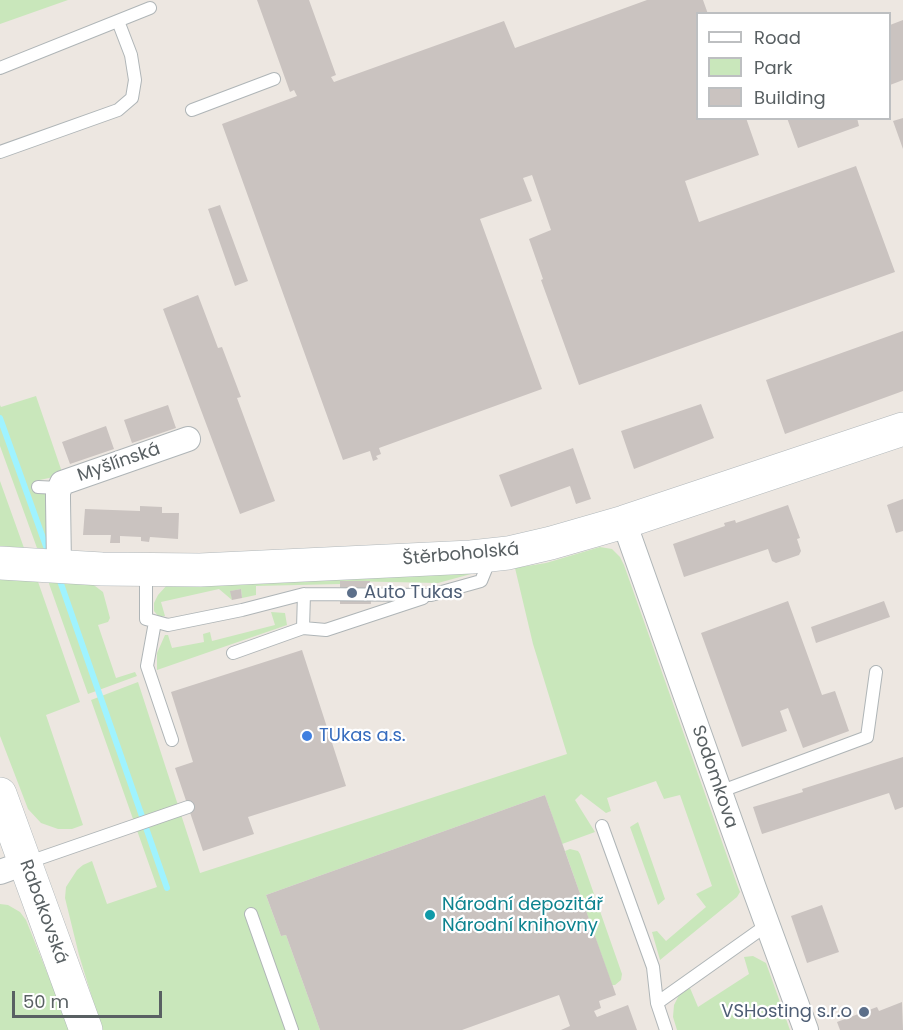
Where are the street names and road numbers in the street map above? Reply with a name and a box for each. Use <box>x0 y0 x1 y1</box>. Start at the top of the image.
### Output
street label: Myšlínská <box>75 439 163 487</box>
street label: Štěrboholská <box>402 539 520 571</box>
street label: Sodomkova <box>686 723 742 831</box>
street label: Rabakovská <box>14 857 72 967</box>

